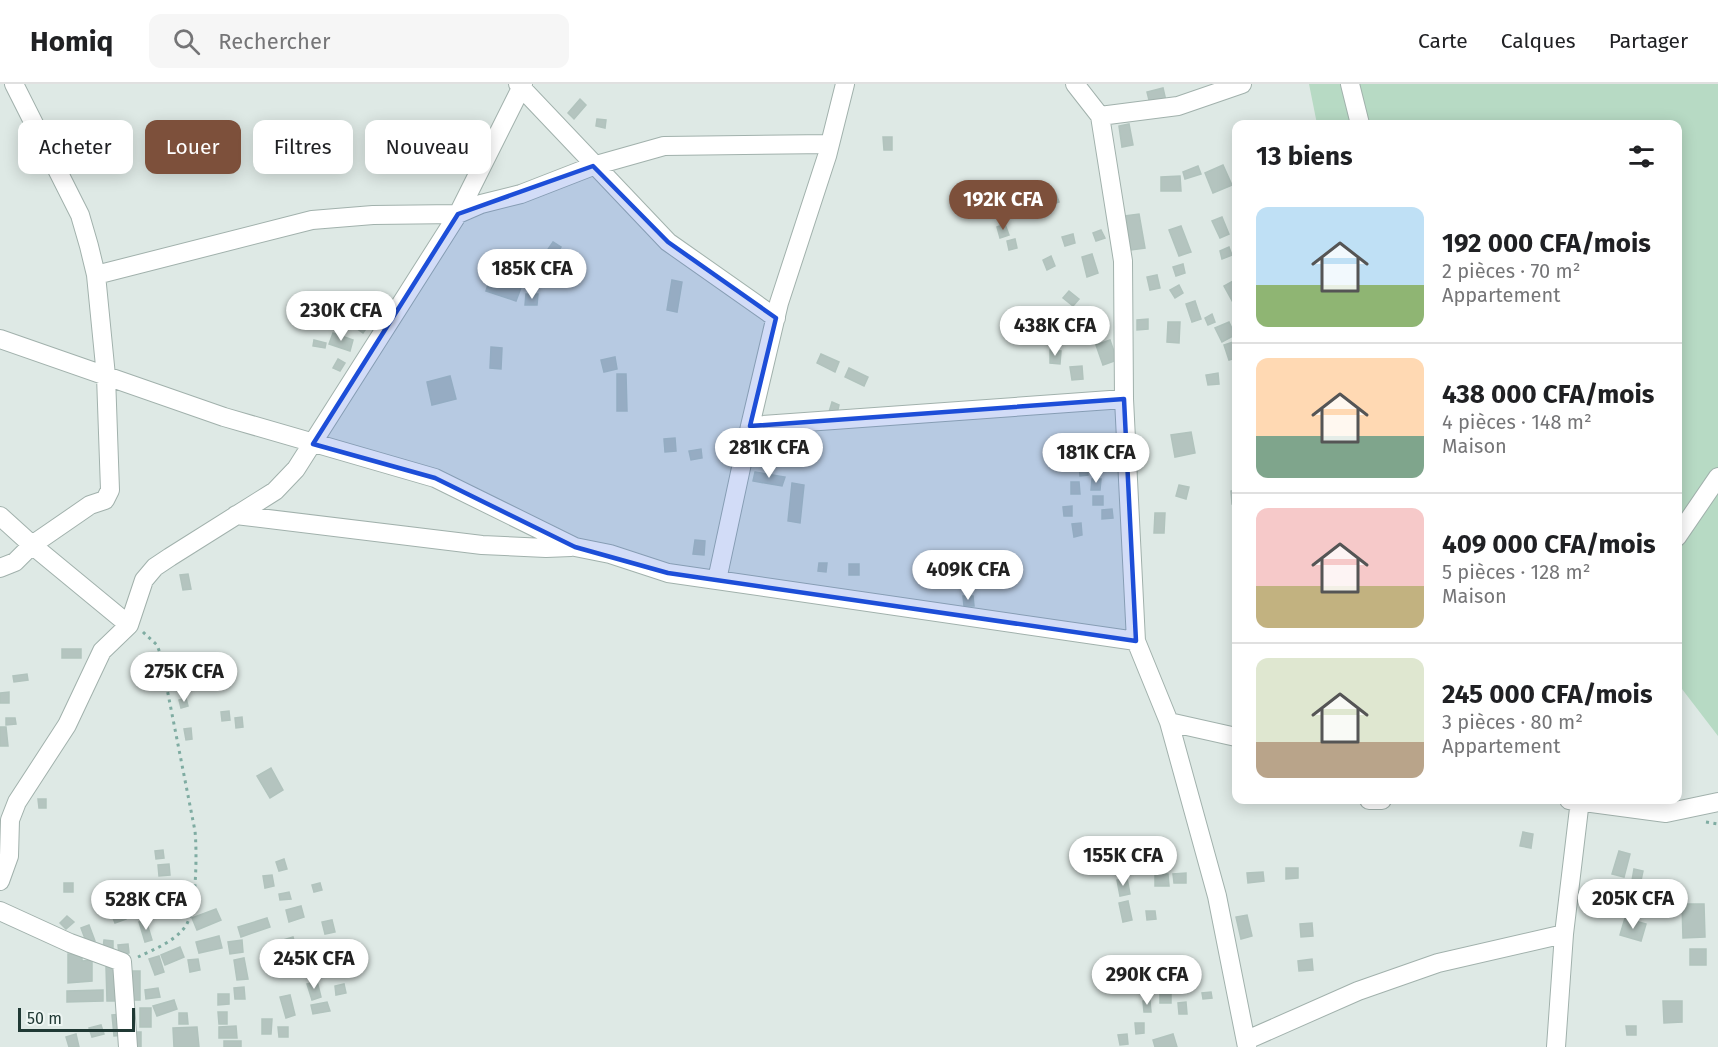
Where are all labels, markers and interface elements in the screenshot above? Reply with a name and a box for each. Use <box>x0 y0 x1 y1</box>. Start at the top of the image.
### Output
search box <box>149 14 569 68</box>
text: Homiq <box>30 25 113 58</box>
icon: search <box>170 25 203 58</box>
text: Rechercher <box>218 28 330 55</box>
text: Carte <box>1418 28 1468 54</box>
text: Calques <box>1501 28 1576 54</box>
text: Partager <box>1609 28 1688 54</box>
chip: Acheter <box>18 120 133 174</box>
chip: Louer <box>145 120 241 174</box>
chip: Filtres <box>253 120 353 174</box>
chip: Nouveau <box>365 120 491 174</box>
icon: filters <box>1625 140 1658 173</box>
text: 13 biens <box>1256 141 1353 172</box>
pin: 192K CFA <box>941 180 1065 231</box>
text: 192K CFA <box>963 187 1043 211</box>
text: 192 000 CFA/mois <box>1442 228 1651 259</box>
icon: home <box>1304 231 1376 303</box>
pin: 185K CFA <box>470 249 594 300</box>
text: 185K CFA <box>491 256 573 280</box>
text: 2 pièces · 70 m² <box>1442 259 1581 283</box>
text: Appartement <box>1442 283 1560 307</box>
pin: 230K CFA <box>279 291 403 342</box>
text: 230K CFA <box>300 298 382 322</box>
pin: 438K CFA <box>993 306 1117 357</box>
text: 438K CFA <box>1014 313 1096 337</box>
text: 438 000 CFA/mois <box>1442 379 1654 410</box>
icon: home <box>1304 382 1376 454</box>
text: 4 pièces · 148 m² <box>1442 410 1592 434</box>
pin: 281K CFA <box>707 428 831 479</box>
pin: 181K CFA <box>1034 433 1158 484</box>
text: Maison <box>1442 434 1507 458</box>
text: 281K CFA <box>729 435 809 459</box>
text: 181K CFA <box>1056 440 1136 464</box>
text: 409 000 CFA/mois <box>1442 529 1656 560</box>
icon: home <box>1304 532 1376 604</box>
pin: 409K CFA <box>906 550 1030 601</box>
text: 409K CFA <box>926 557 1010 581</box>
text: 5 pièces · 128 m² <box>1442 560 1590 584</box>
text: Maison <box>1442 584 1507 608</box>
pin: 275K CFA <box>122 652 246 703</box>
text: 275K CFA <box>144 659 224 683</box>
text: 245 000 CFA/mois <box>1442 679 1652 710</box>
icon: home <box>1304 682 1376 754</box>
text: 3 pièces · 80 m² <box>1442 710 1583 734</box>
text: Appartement <box>1442 734 1560 758</box>
pin: 155K CFA <box>1061 836 1185 887</box>
text: 155K CFA <box>1083 843 1163 867</box>
pin: 205K CFA <box>1571 879 1695 930</box>
pin: 528K CFA <box>84 880 208 931</box>
text: 205K CFA <box>1592 886 1674 910</box>
text: 528K CFA <box>105 887 187 911</box>
pin: 245K CFA <box>252 939 376 990</box>
text: 245K CFA <box>273 946 355 970</box>
pin: 290K CFA <box>1085 955 1209 1006</box>
text: 290K CFA <box>1106 962 1188 986</box>
scale bar <box>18 1005 135 1032</box>
text: 50 m <box>27 1009 62 1028</box>

